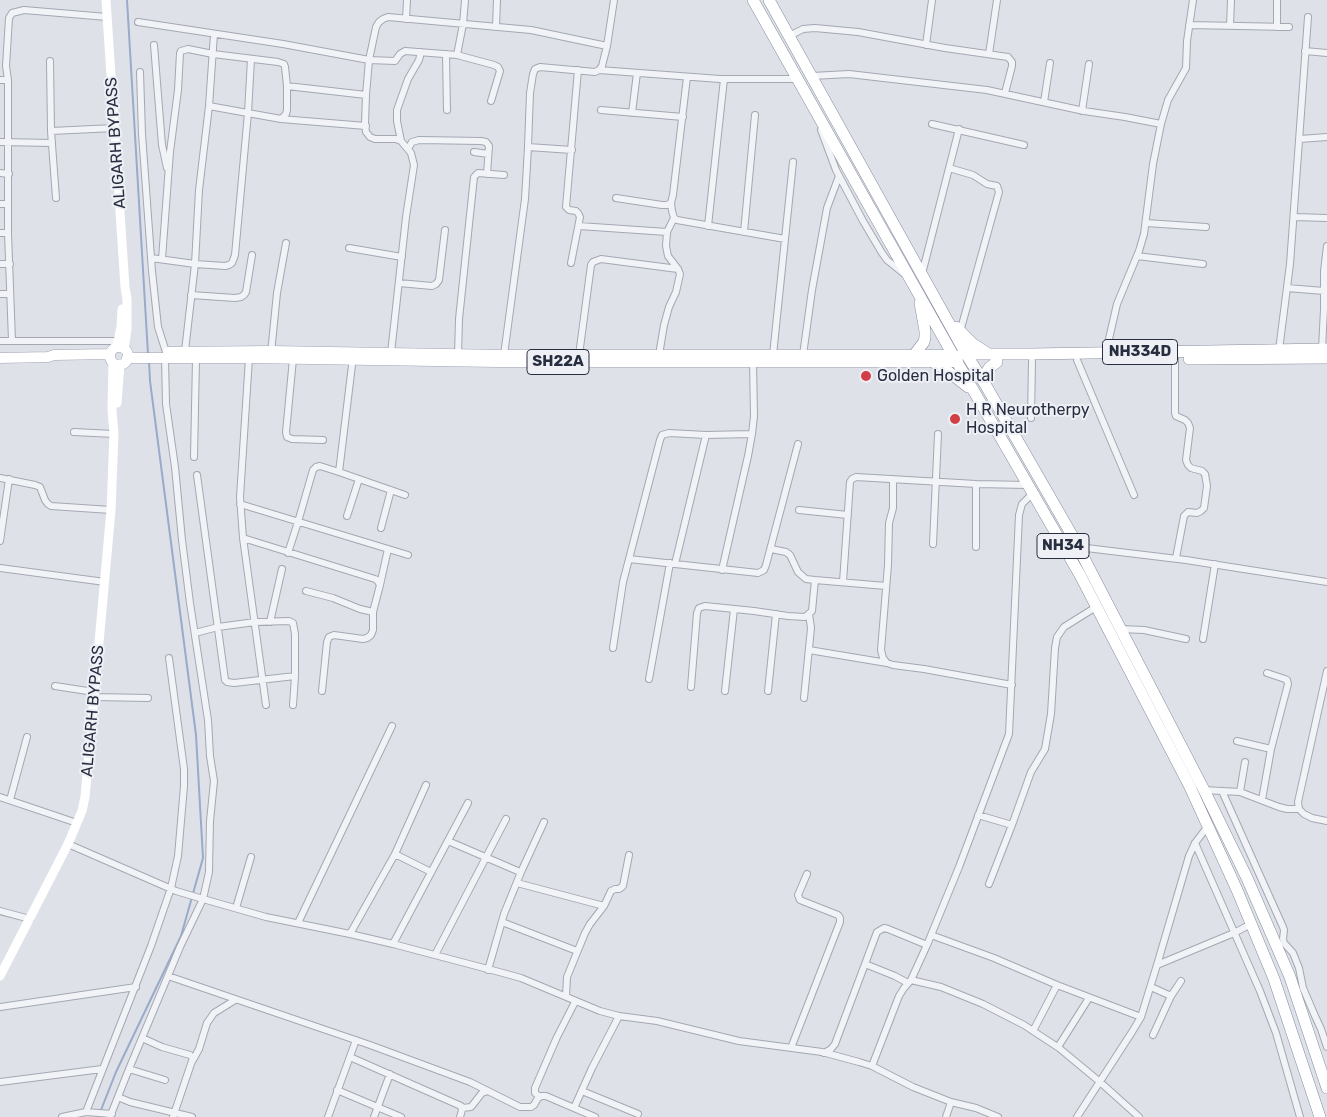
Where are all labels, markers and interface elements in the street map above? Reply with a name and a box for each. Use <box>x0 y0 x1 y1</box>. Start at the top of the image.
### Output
street label: ALIGARH BYPASS <box>102 76 130 210</box>
road number: NH334D <box>1102 340 1178 364</box>
road number: SH22A <box>527 350 589 374</box>
place label: Golden Hospital <box>877 366 994 386</box>
marker: Golden Hospital <box>859 369 873 383</box>
place label: H R Neurotherpy Hospital <box>966 400 1090 438</box>
marker: H R Neurotherpy Hospital <box>948 412 962 426</box>
road number: NH34 <box>1037 534 1089 558</box>
street label: ALIGARH BYPASS <box>78 644 108 778</box>

